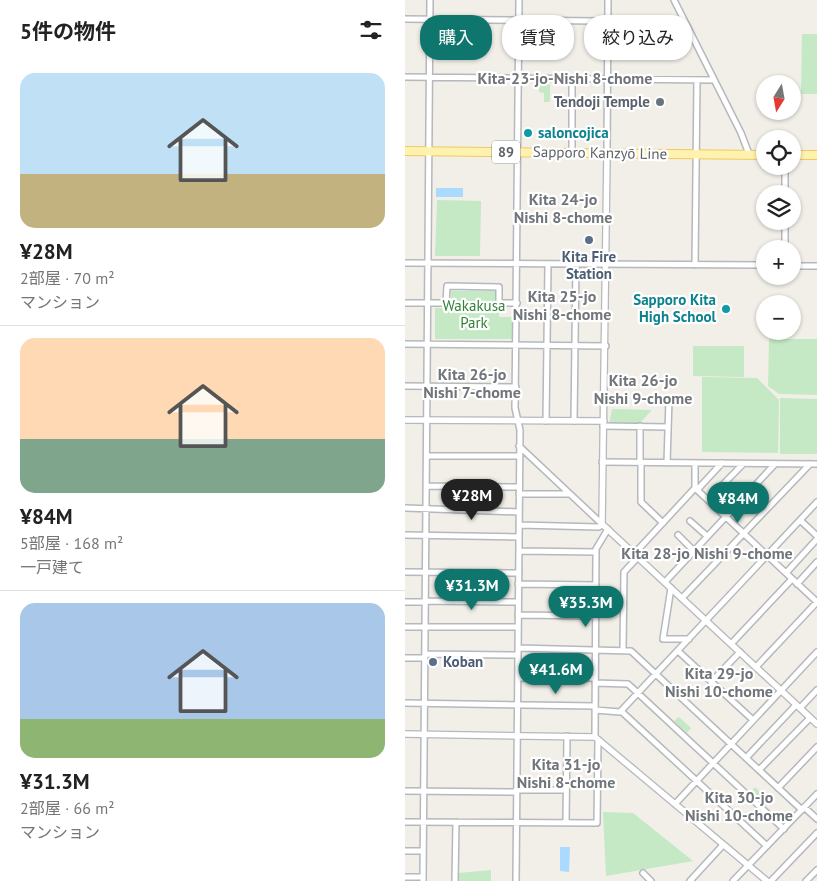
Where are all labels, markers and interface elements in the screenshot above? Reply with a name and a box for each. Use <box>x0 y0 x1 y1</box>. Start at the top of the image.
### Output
chip: 購入 <box>420 15 492 60</box>
chip: 賃貸 <box>502 15 574 60</box>
chip: 絞り込み <box>584 15 692 60</box>
icon: filters <box>357 16 385 44</box>
text: 5件の物件 <box>20 18 116 45</box>
district label: Kita-23-jo-Nishi 8-chome <box>478 68 652 88</box>
north arrow <box>756 75 801 120</box>
map controls <box>756 75 801 340</box>
place label: Tendoji Temple <box>554 92 650 111</box>
marker: Tendoji Temple <box>654 96 666 108</box>
icon: home <box>158 105 248 195</box>
place label: saloncojica <box>538 123 609 142</box>
marker: saloncojica <box>522 127 534 139</box>
button: locate <box>756 130 801 175</box>
road number: 89 <box>492 140 520 163</box>
street label: Sapporo Kanzyō Line <box>533 142 667 163</box>
button: layers <box>756 185 801 230</box>
district label: Kita 24-jo Nishi 8-chome <box>514 189 612 227</box>
marker: Kita Fire Station <box>583 234 595 246</box>
text: ¥28M <box>20 238 73 265</box>
button: + <box>756 240 801 285</box>
place label: Kita Fire Station <box>562 247 617 283</box>
text: 2部屋 · 70 m² <box>20 268 115 288</box>
district label: Kita 25-jo Nishi 8-chome <box>513 286 611 324</box>
place label: Sapporo Kita High School <box>633 290 717 326</box>
text: マンション <box>20 292 100 312</box>
button: − <box>756 295 801 340</box>
park label: Wakakusa Park <box>443 296 505 332</box>
marker: Sapporo Kita High School <box>720 303 732 315</box>
district label: Kita 26-jo Nishi 7-chome <box>423 364 521 402</box>
district label: Kita 26-jo Nishi 9-chome <box>594 370 692 408</box>
icon: home <box>158 371 248 461</box>
pin: ¥28M <box>442 478 502 521</box>
pin: ¥84M <box>708 482 768 524</box>
text: ¥28M <box>452 485 492 505</box>
text: ¥84M <box>718 488 758 508</box>
text: ¥84M <box>20 503 73 530</box>
text: 5部屋 · 168 m² <box>20 533 123 553</box>
district label: Kita 28-jo Nishi 9-chome <box>621 543 793 563</box>
text: 一戸建て <box>20 557 84 577</box>
pin: ¥31.3M <box>431 568 513 611</box>
text: ¥31.3M <box>445 575 499 595</box>
pin: ¥35.3M <box>545 586 627 628</box>
text: ¥35.3M <box>559 592 613 612</box>
icon: home <box>158 636 248 726</box>
place label: Koban <box>443 652 483 671</box>
pin: ¥41.6M <box>515 652 597 695</box>
marker: Koban <box>427 656 439 668</box>
text: ¥41.6M <box>529 659 583 679</box>
district label: Kita 29-jo Nishi 10-chome <box>665 663 773 701</box>
district label: Kita 31-jo Nishi 8-chome <box>517 754 615 792</box>
text: ¥31.3M <box>20 768 90 795</box>
district label: Kita 30-jo Nishi 10-chome <box>685 787 793 825</box>
text: 2部屋 · 66 m² <box>20 798 115 818</box>
text: マンション <box>20 822 100 842</box>

